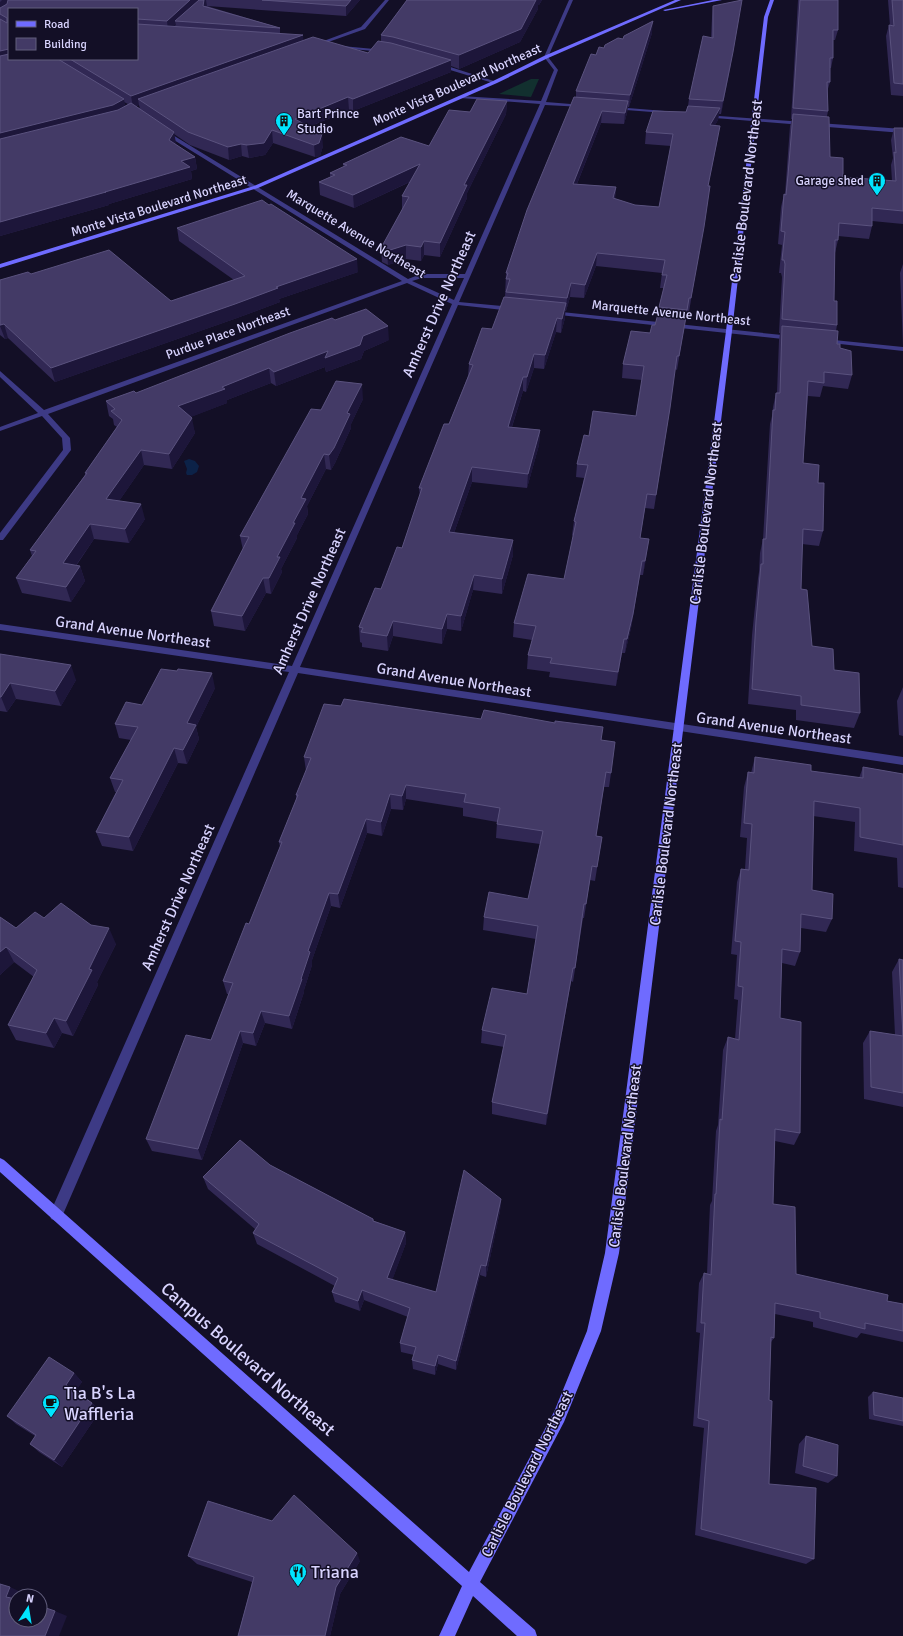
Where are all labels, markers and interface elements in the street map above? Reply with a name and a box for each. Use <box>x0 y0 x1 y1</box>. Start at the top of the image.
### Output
legend <box>8 8 138 60</box>
text: Road <box>44 17 70 32</box>
text: Building <box>44 37 87 52</box>
street label: Monte Vista Boulevard Northeast <box>370 40 544 130</box>
street label: Carlisle Boulevard Northeast <box>726 99 766 283</box>
place label: Bart Prince Studio <box>297 106 359 137</box>
building icon: Bart Prince Studio <box>274 111 294 136</box>
street label: Monte Vista Boulevard Northeast <box>69 171 249 240</box>
building icon: Garage shed <box>867 171 887 196</box>
place label: Garage shed <box>795 173 864 189</box>
street label: Marquette Avenue Northeast <box>283 186 429 282</box>
street label: Amherst Drive Northeast <box>399 228 479 380</box>
street label: Marquette Avenue Northeast <box>591 297 752 329</box>
street label: Purdue Place Northeast <box>164 303 293 363</box>
street label: Carlisle Boulevard Northeast <box>686 421 726 605</box>
street label: Amherst Drive Northeast <box>269 525 349 677</box>
street label: Grand Avenue Northeast <box>54 612 212 652</box>
street label: Grand Avenue Northeast <box>375 659 533 701</box>
street label: Grand Avenue Northeast <box>695 708 853 748</box>
street label: Carlisle Boulevard Northeast <box>646 742 686 926</box>
street label: Amherst Drive Northeast <box>138 821 218 973</box>
street label: Carlisle Boulevard Northeast <box>605 1064 645 1248</box>
street label: Campus Boulevard Northeast <box>156 1277 340 1441</box>
place label: Tia B's La Waffleria <box>64 1382 136 1425</box>
street label: Carlisle Boulevard Northeast <box>477 1388 577 1560</box>
cafe icon: Tia B's La Waffleria <box>41 1393 61 1418</box>
place label: Triana <box>311 1561 359 1583</box>
restaurant icon: Triana <box>288 1562 308 1587</box>
north arrow <box>8 1588 48 1628</box>
text: N <box>25 1592 35 1606</box>

